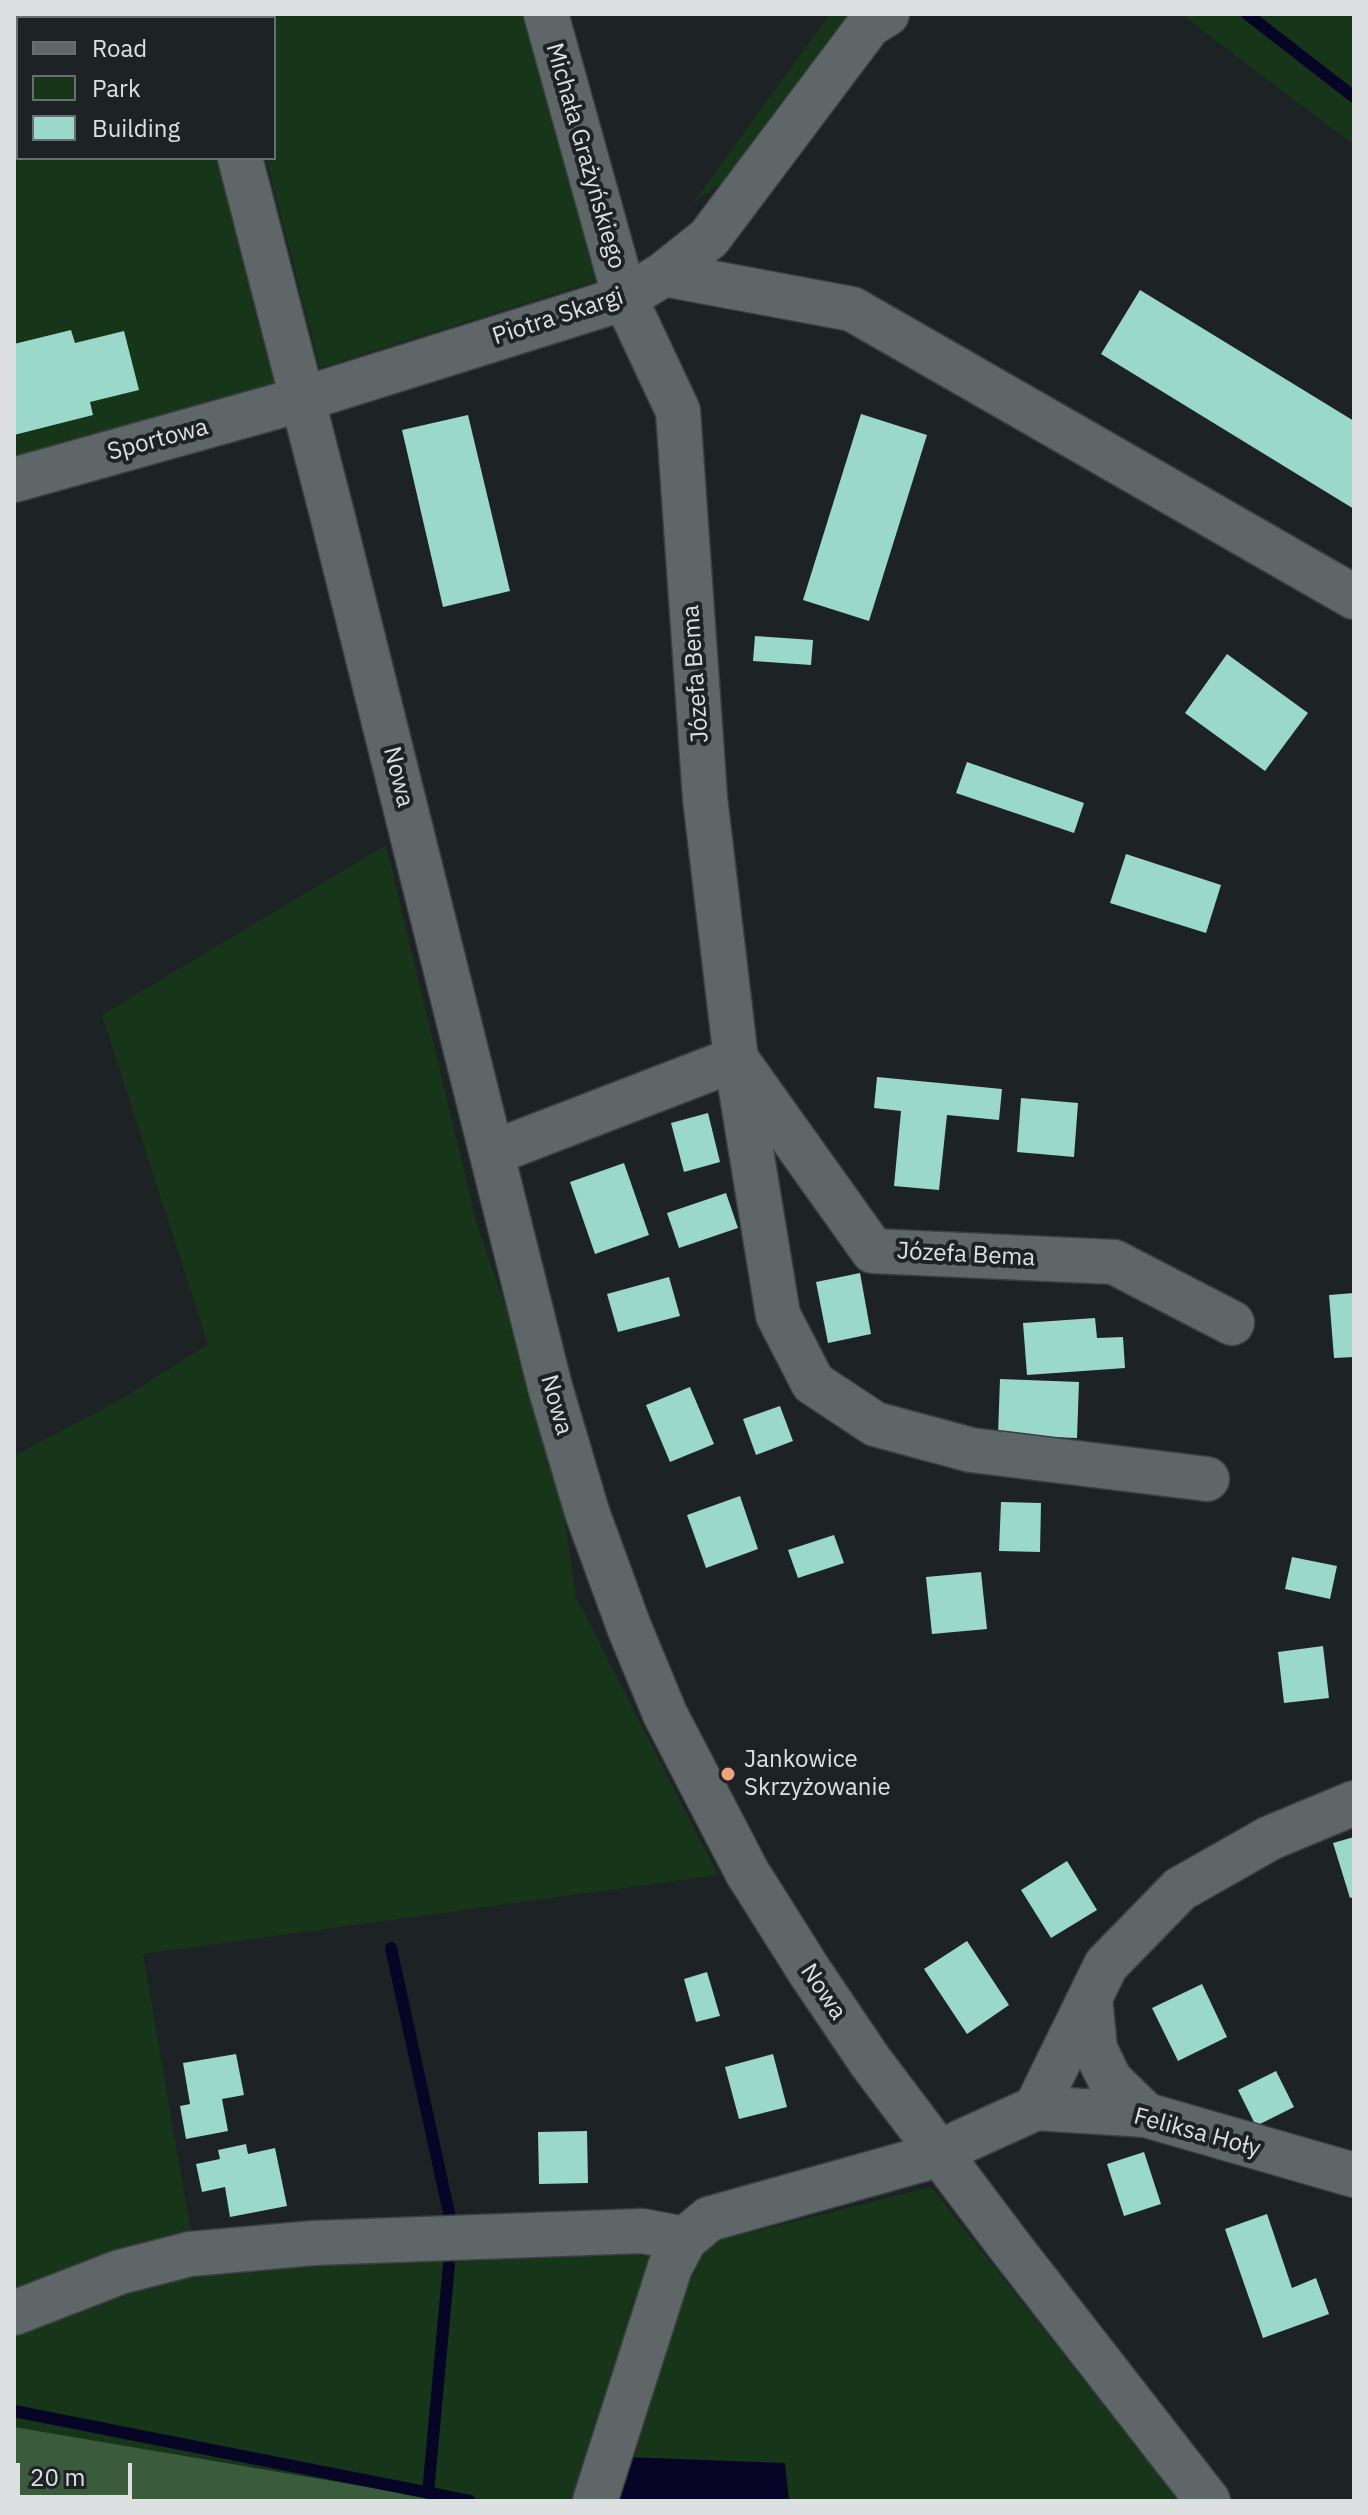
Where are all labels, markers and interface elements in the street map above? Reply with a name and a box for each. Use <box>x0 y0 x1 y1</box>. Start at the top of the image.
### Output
legend <box>16 16 276 160</box>
text: Road <box>92 32 147 64</box>
street label: Michała Grażyńskiego <box>539 40 631 272</box>
text: Park <box>92 72 141 104</box>
text: Building <box>92 112 180 144</box>
street label: Piotra Skargi <box>489 282 627 352</box>
street label: Sportowa <box>105 413 211 467</box>
street label: Józefa Bema <box>677 604 715 744</box>
street label: Nowa <box>377 744 419 810</box>
street label: Józefa Bema <box>896 1237 1036 1273</box>
street label: Nowa <box>534 1372 578 1438</box>
place label: Jankowice Skrzyżowanie <box>744 1746 891 1802</box>
marker: Jankowice Skrzyżowanie <box>719 1765 737 1783</box>
street label: Nowa <box>794 1959 852 2025</box>
street label: Feliksa Hoły <box>1131 2102 1263 2164</box>
scale bar <box>20 2447 136 2497</box>
text: 20 m <box>30 2461 85 2493</box>

